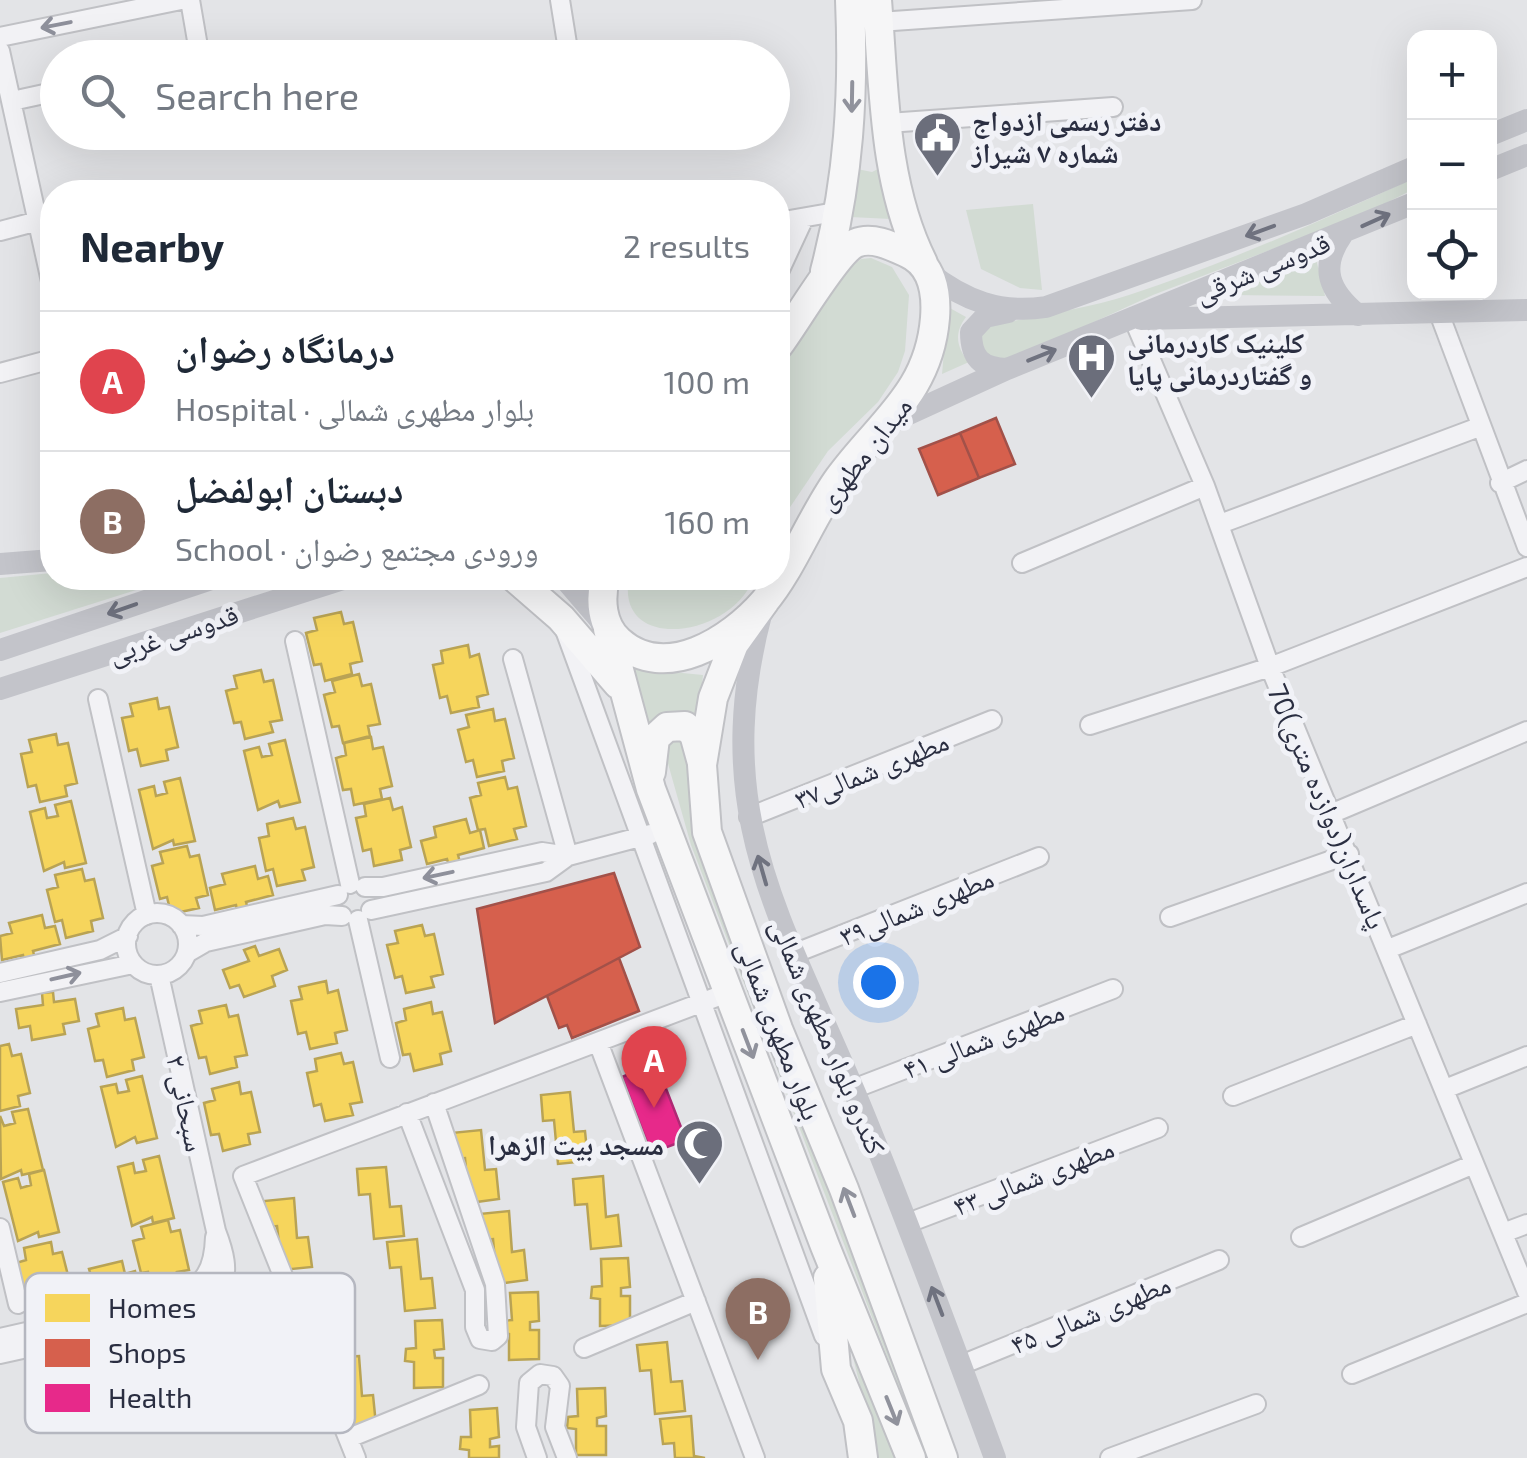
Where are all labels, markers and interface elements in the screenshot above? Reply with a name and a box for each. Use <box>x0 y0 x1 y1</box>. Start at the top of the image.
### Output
one-way arrow <box>41 17 73 36</box>
map controls <box>1407 30 1497 300</box>
button: + <box>1407 30 1497 120</box>
search box <box>40 40 790 150</box>
icon: search <box>75 68 130 123</box>
text: Search here <box>155 72 359 118</box>
one-way arrow <box>842 81 861 113</box>
place label: دفتر رسمی ازدواج شماره ۷ شیراز <box>971 103 1161 170</box>
public building icon: دفتر رسمی ازدواج شماره ۷ شیراز <box>911 110 963 178</box>
button: − <box>1407 120 1497 210</box>
one-way arrow <box>1360 210 1391 228</box>
button: locate <box>1407 210 1497 300</box>
text: Nearby <box>80 220 224 270</box>
one-way arrow <box>1245 223 1276 241</box>
street label: قدوسی شرقی <box>1189 224 1335 311</box>
text: 2 results <box>623 226 750 264</box>
text: درمانگاه رضوان <box>175 325 395 371</box>
place label: کلینیک کاردرمانی و گفتاردرمانی پایا <box>1127 325 1312 393</box>
hospital icon: کلینیک کاردرمانی و گفتاردرمانی پایا <box>1066 332 1118 400</box>
one-way arrow <box>1026 345 1057 363</box>
text: A <box>102 362 123 400</box>
text: 100 m <box>664 362 750 400</box>
text: Hospital · بلوار مطهری شمالی <box>175 389 534 427</box>
street label: میدان مطهری <box>808 389 919 517</box>
text: دبستان ابولفضل <box>175 465 404 511</box>
text: B <box>102 502 123 540</box>
text: 160 m <box>664 502 750 540</box>
text: School · ورودی مجتمع رضوان <box>175 529 538 567</box>
street label: قدوسی غربی <box>104 596 243 672</box>
one-way arrow <box>107 601 138 619</box>
street label: 70پاسداران(دوازده متری) <box>1260 678 1395 934</box>
street label: مطهرى شمالى۳۷ <box>789 723 954 817</box>
one-way arrow <box>752 855 770 886</box>
street label: مطهرى شمالى۳۹ <box>834 860 999 954</box>
one-way arrow <box>423 867 455 886</box>
street label: کندرو بلوار مطهری شمالی <box>762 913 894 1160</box>
street label: بلوار مطهری شمالی <box>728 935 830 1125</box>
your location <box>853 957 904 1008</box>
one-way arrow <box>49 966 81 984</box>
street label: ۴۱ مطهرى شمالى <box>898 993 1069 1087</box>
pin: A <box>622 1026 686 1108</box>
one-way arrow <box>740 1028 758 1058</box>
street label: سبحانی ۲ <box>158 1051 214 1155</box>
mosque icon: مسجد بیت الزهرا <box>673 1118 725 1186</box>
place label: مسجد بیت الزهرا <box>488 1127 664 1162</box>
street label: مطهرى شمالى ۴۳ <box>948 1130 1119 1224</box>
one-way arrow <box>838 1188 856 1218</box>
street label: مطهرى شمالى ۴۵ <box>1005 1265 1176 1362</box>
legend <box>25 1273 355 1433</box>
pin: B <box>726 1278 790 1360</box>
one-way arrow <box>927 1286 945 1317</box>
text: Homes <box>108 1290 196 1324</box>
text: Shops <box>108 1335 186 1369</box>
text: Health <box>108 1380 192 1414</box>
one-way arrow <box>884 1395 902 1426</box>

